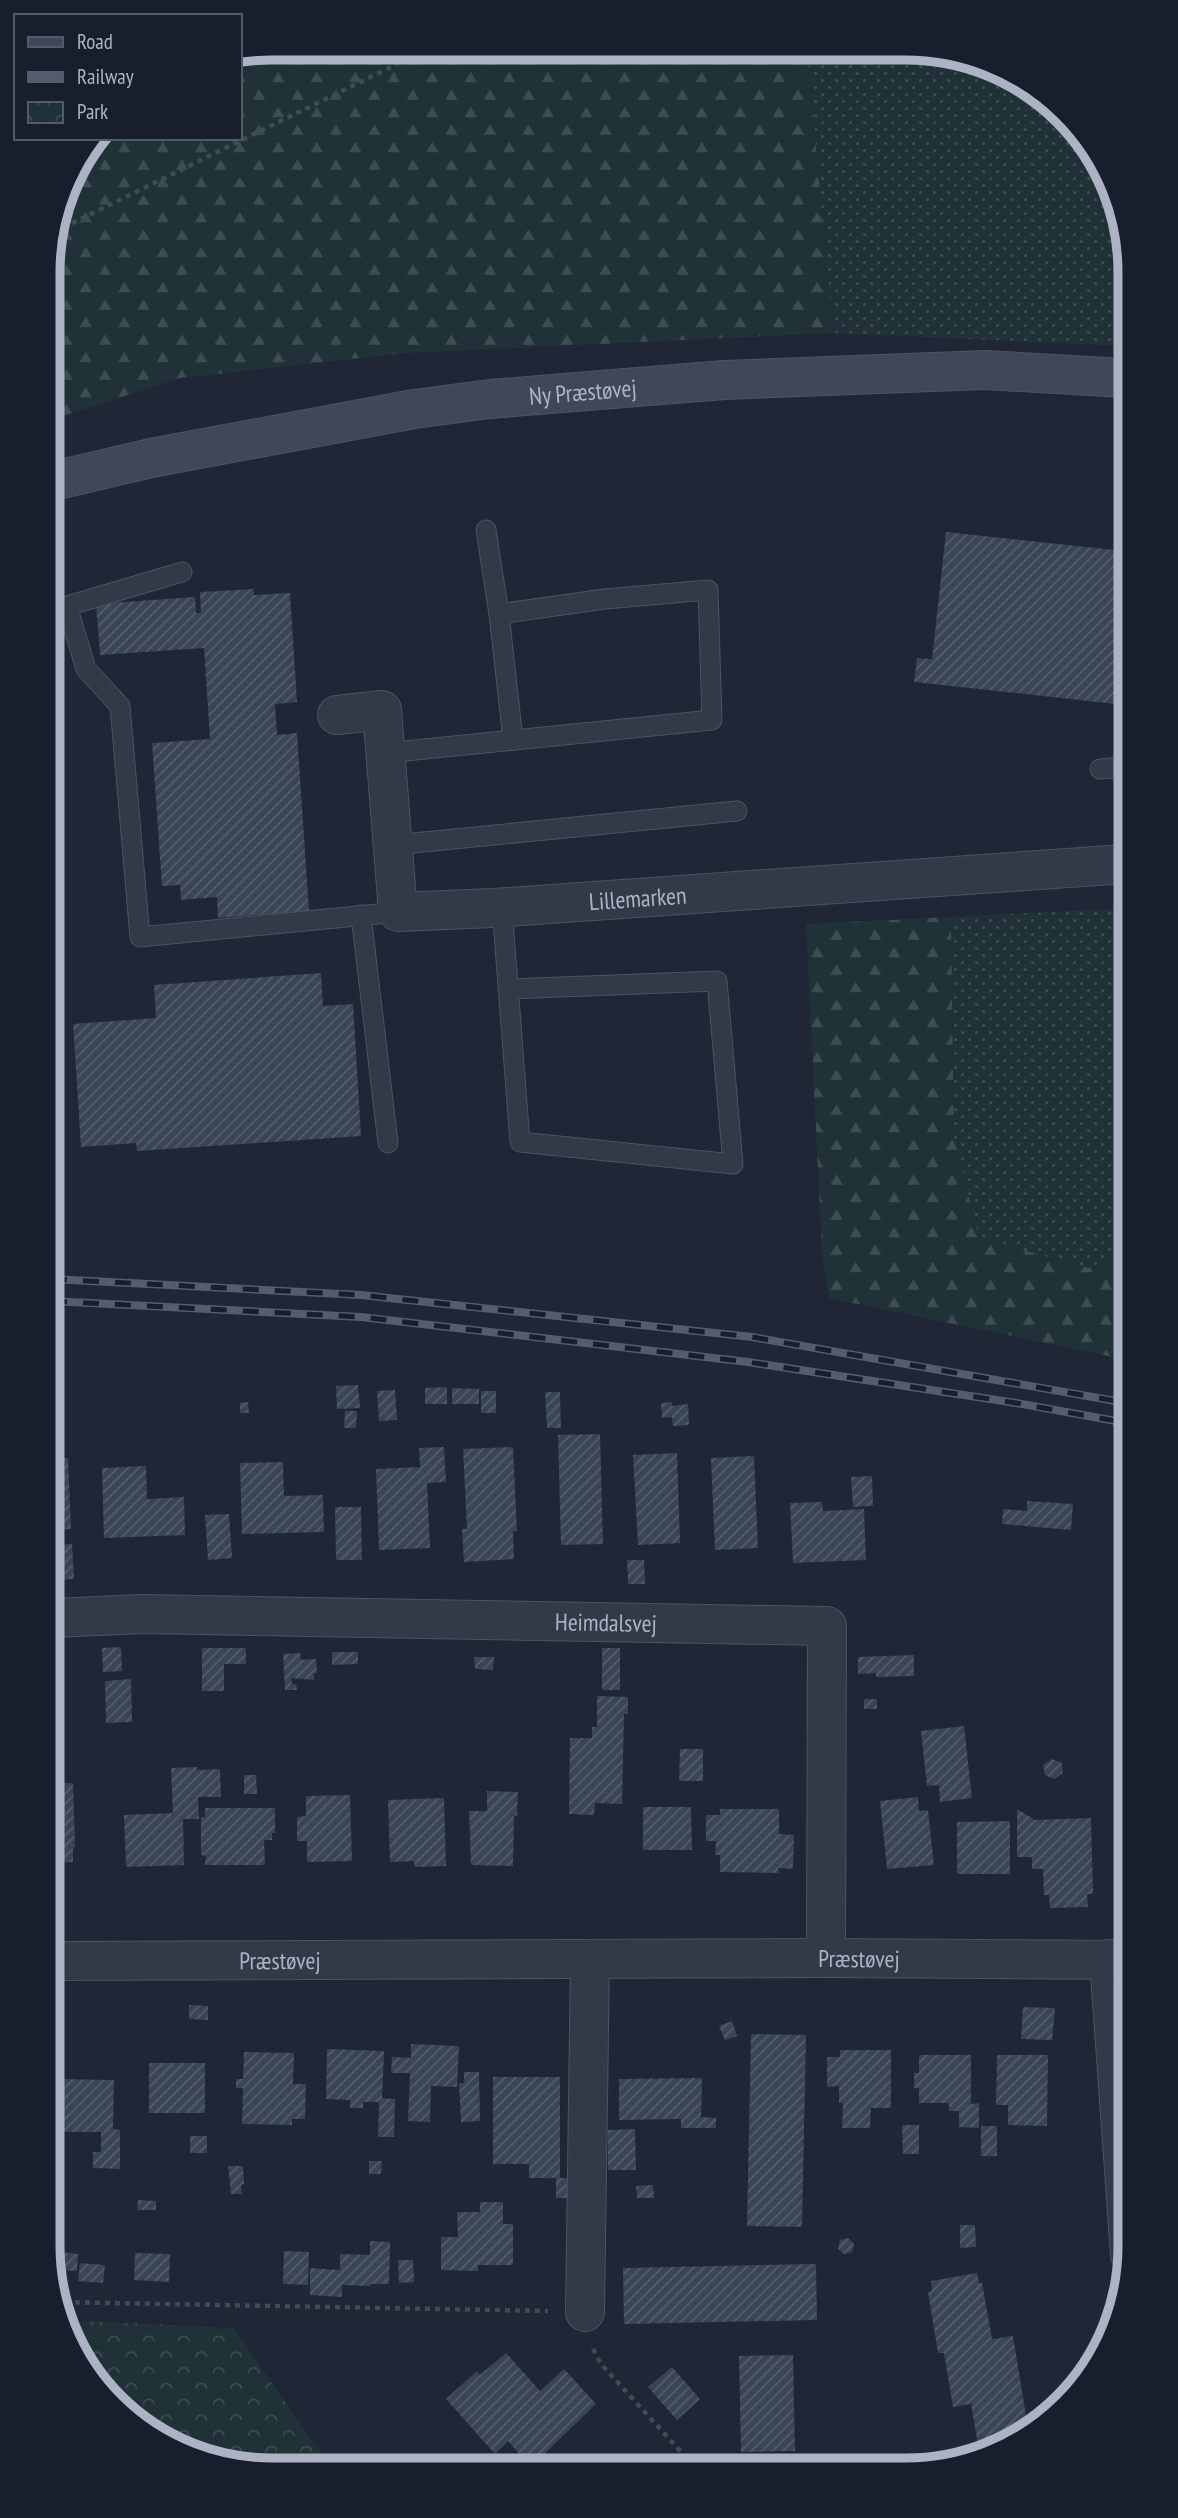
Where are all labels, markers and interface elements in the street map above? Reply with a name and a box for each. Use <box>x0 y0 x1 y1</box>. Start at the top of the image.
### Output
legend <box>14 14 242 140</box>
text: Road <box>77 28 113 55</box>
text: Railway <box>77 63 134 90</box>
text: Park <box>77 98 108 125</box>
street label: Ny Præstøvej <box>528 372 638 411</box>
street label: Lillemarken <box>588 879 687 917</box>
street label: Heimdalsvej <box>555 1606 657 1639</box>
street label: Præstøvej <box>818 1942 900 1974</box>
street label: Præstøvej <box>239 1944 321 1976</box>

